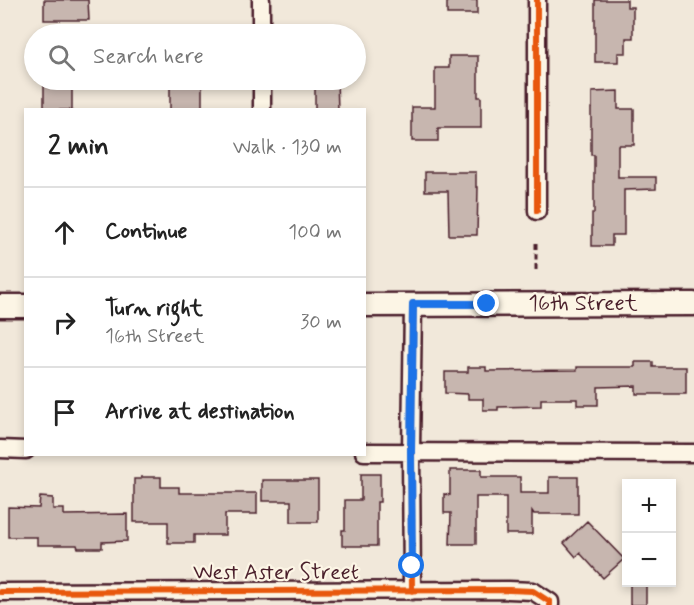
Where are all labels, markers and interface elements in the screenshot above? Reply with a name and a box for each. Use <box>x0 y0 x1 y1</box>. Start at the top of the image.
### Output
search box <box>24 24 366 90</box>
icon: search <box>45 41 78 74</box>
text: Search here <box>93 43 204 71</box>
text: 2 min <box>48 130 109 164</box>
text: Walk · 130 m <box>233 134 342 161</box>
icon: ahead <box>48 216 81 249</box>
text: Continue <box>105 218 187 246</box>
text: 100 m <box>288 219 342 246</box>
route end <box>473 290 499 316</box>
street label: 16th Street <box>528 290 638 318</box>
text: Turn right <box>105 295 203 323</box>
icon: right <box>48 306 81 339</box>
text: 30 m <box>300 309 342 336</box>
text: 16th Street <box>105 323 205 350</box>
icon: arrive <box>48 396 81 429</box>
text: Arrive at destination <box>105 398 295 426</box>
map controls <box>622 479 676 587</box>
button: + <box>622 479 676 533</box>
button: − <box>622 533 676 587</box>
route start <box>398 552 424 578</box>
street label: West Aster Street <box>193 559 359 587</box>

